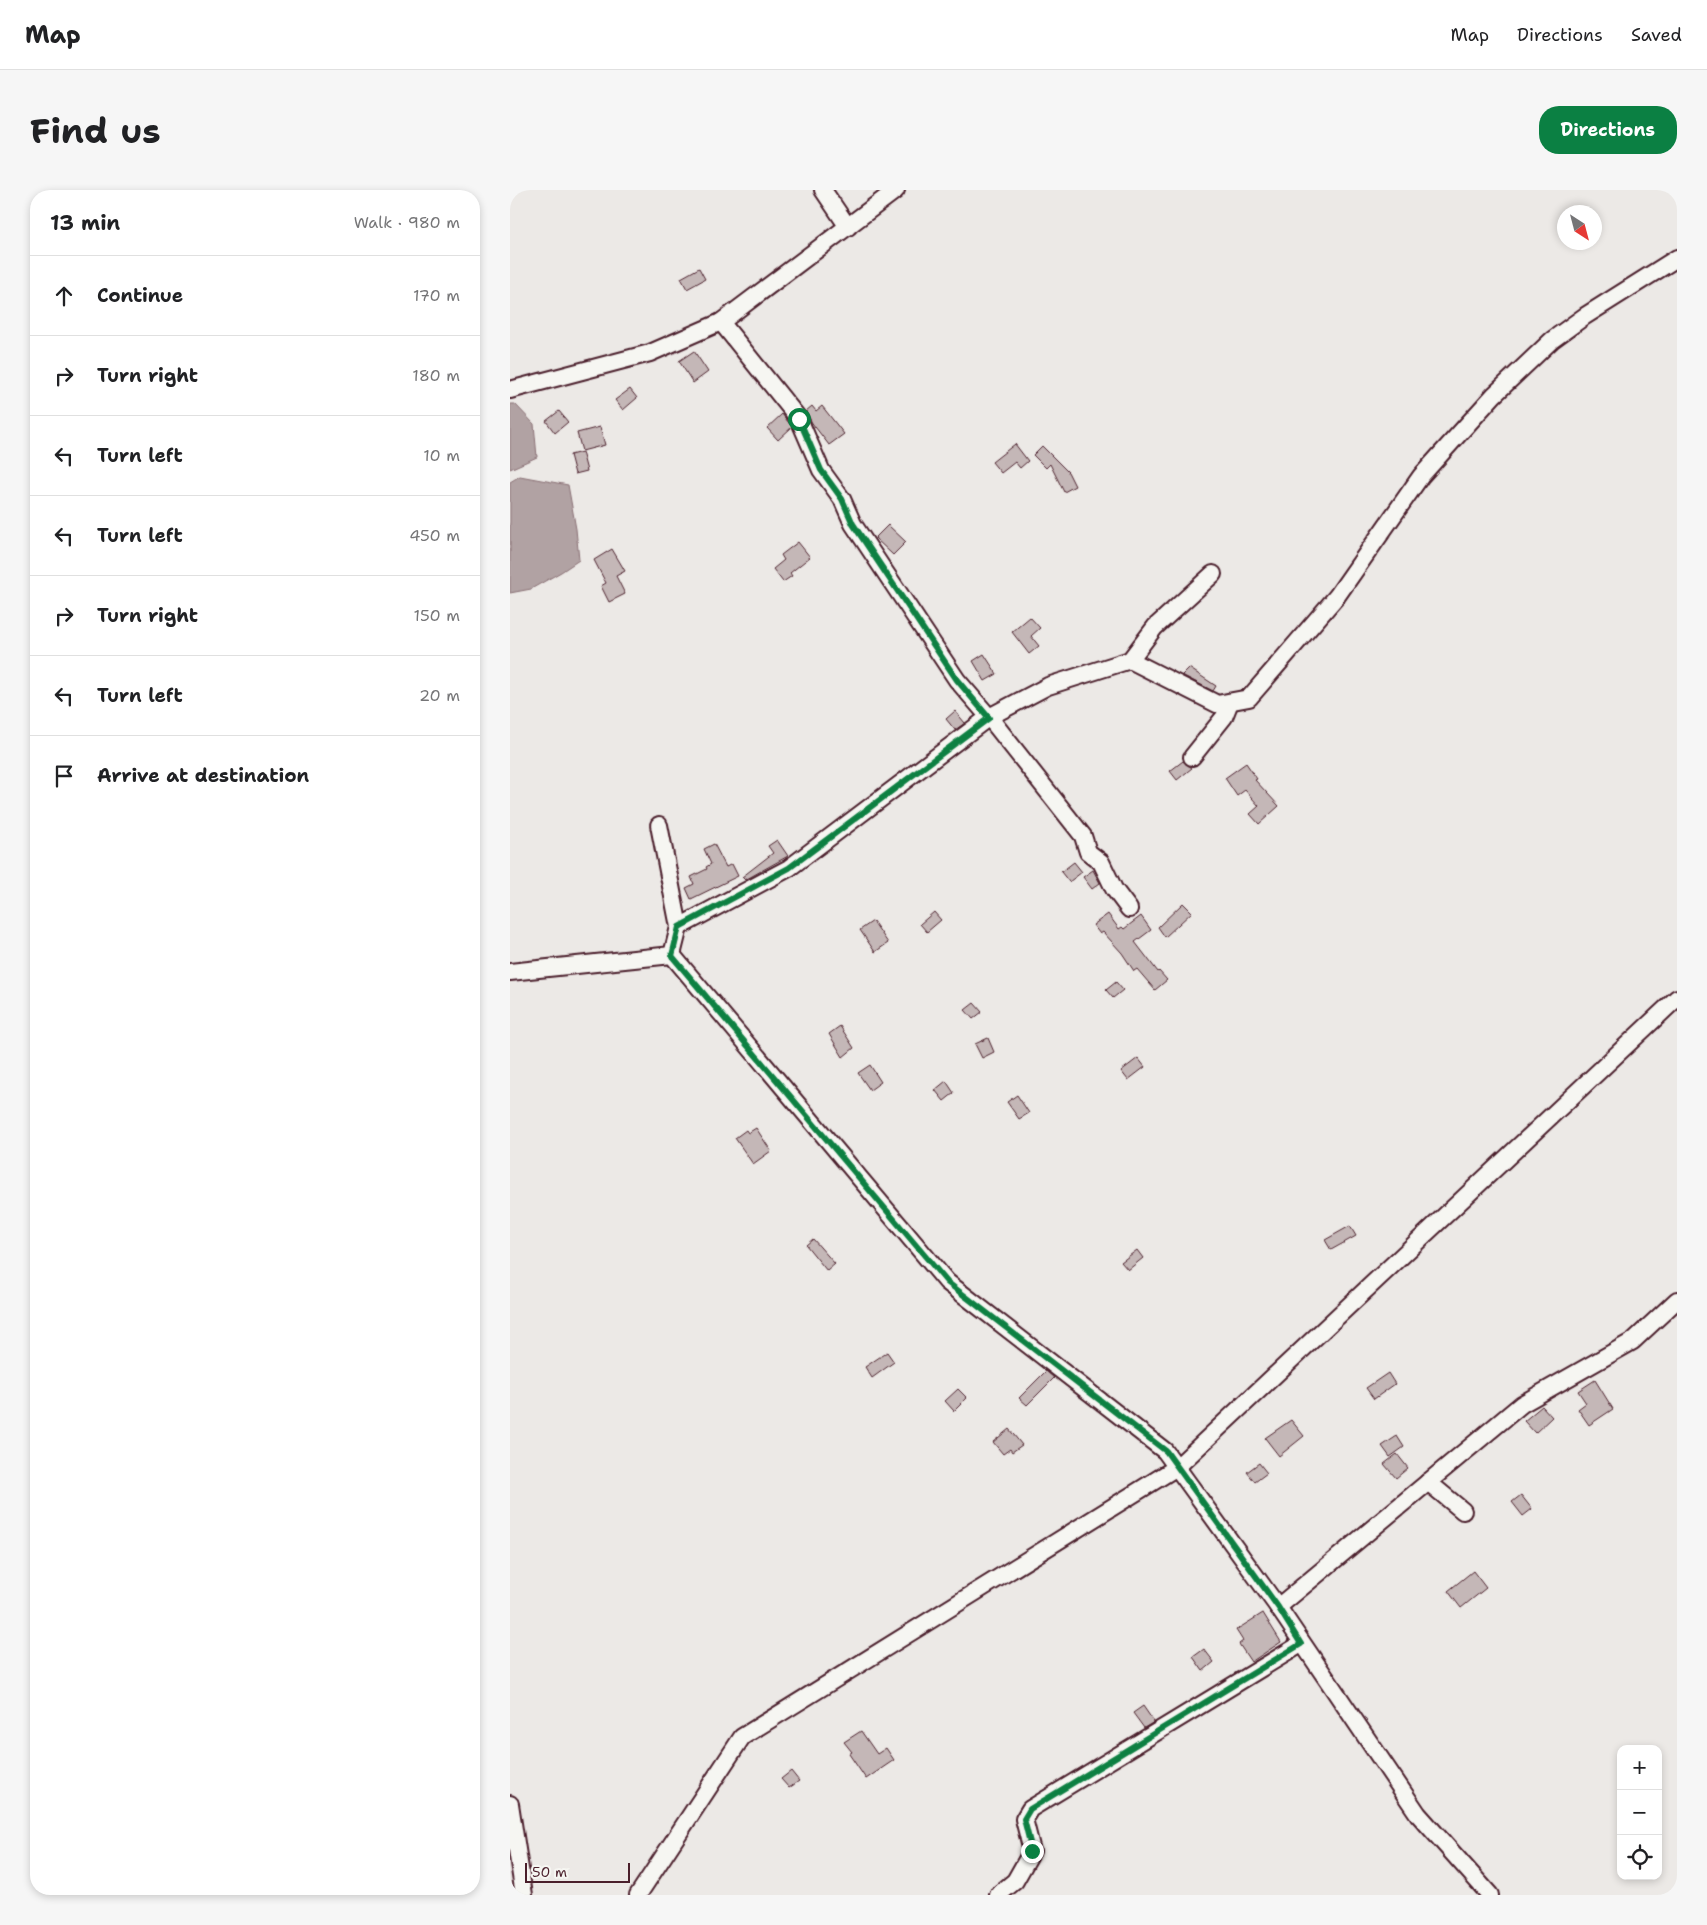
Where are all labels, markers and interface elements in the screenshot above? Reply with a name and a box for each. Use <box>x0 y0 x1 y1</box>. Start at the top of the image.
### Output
text: Map <box>25 19 81 51</box>
text: Map <box>1451 23 1489 47</box>
text: Directions <box>1517 23 1603 47</box>
text: Saved <box>1631 23 1682 47</box>
button: Directions <box>1539 106 1677 154</box>
text: Find us <box>30 107 161 154</box>
north arrow <box>1557 205 1602 250</box>
text: 13 min <box>50 209 120 237</box>
text: Walk · 980 m <box>354 212 460 233</box>
icon: ahead <box>50 282 78 310</box>
text: Continue <box>97 283 183 308</box>
text: 170 m <box>413 285 460 306</box>
icon: right <box>50 362 78 390</box>
text: Turn right <box>97 363 198 388</box>
text: 180 m <box>412 365 460 386</box>
route start <box>788 408 811 431</box>
icon: left <box>50 442 78 470</box>
text: Turn left <box>97 443 183 468</box>
text: 10 m <box>423 445 460 466</box>
icon: left <box>50 522 78 550</box>
text: Turn left <box>97 523 183 548</box>
text: 450 m <box>409 525 460 546</box>
icon: right <box>50 602 78 630</box>
text: Turn right <box>97 603 198 628</box>
text: 150 m <box>413 605 460 626</box>
icon: left <box>50 682 78 710</box>
text: Turn left <box>97 683 183 708</box>
text: 20 m <box>419 685 460 706</box>
icon: arrive <box>50 762 78 790</box>
text: Arrive at destination <box>97 763 309 788</box>
map controls <box>1617 1745 1662 1880</box>
button: + <box>1617 1745 1662 1790</box>
button: − <box>1617 1790 1662 1835</box>
button: locate <box>1617 1835 1662 1880</box>
route end <box>1021 1840 1044 1863</box>
scale bar <box>525 1860 630 1883</box>
text: 50 m <box>532 1863 567 1881</box>

